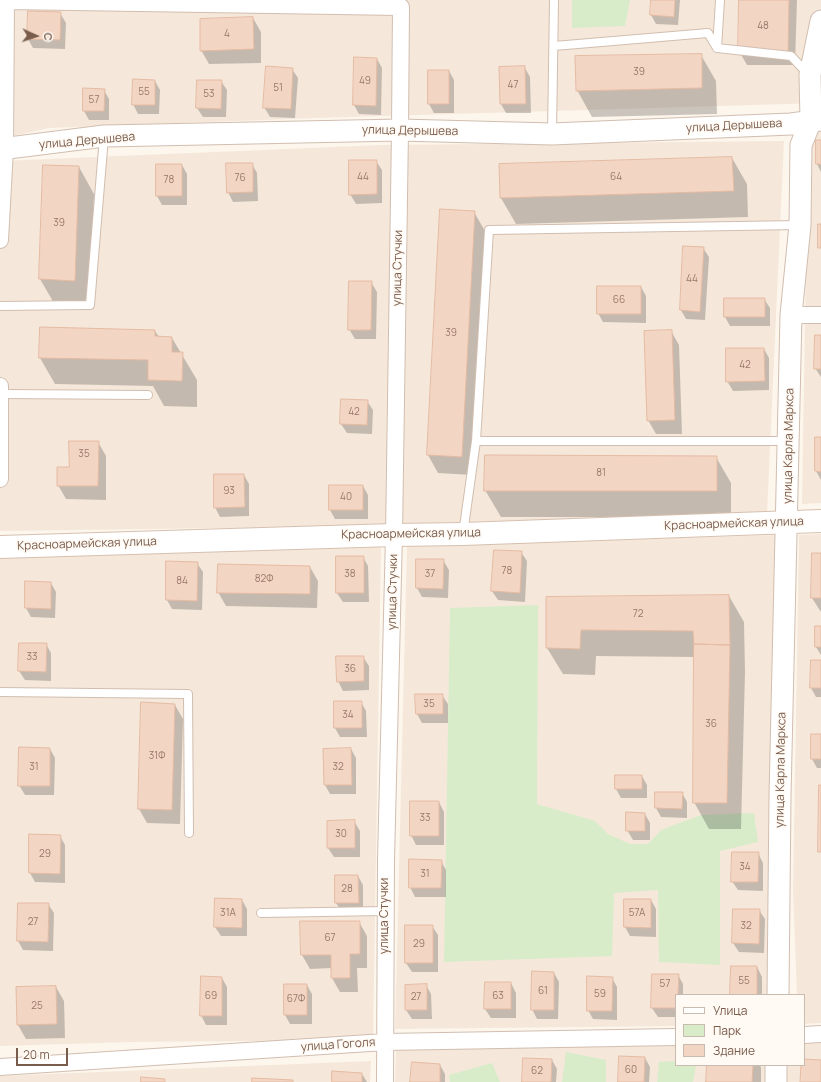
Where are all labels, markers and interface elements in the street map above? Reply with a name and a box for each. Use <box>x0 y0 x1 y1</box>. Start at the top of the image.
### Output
north arrow <box>16 16 56 56</box>
house number: 48 <box>757 20 769 32</box>
house number: 4 <box>224 28 230 40</box>
text: С <box>41 32 56 41</box>
house number: 39 <box>633 66 645 78</box>
house number: 49 <box>359 75 371 87</box>
house number: 47 <box>508 79 518 91</box>
house number: 51 <box>273 82 283 94</box>
house number: 55 <box>138 86 150 98</box>
house number: 53 <box>203 88 215 100</box>
house number: 57 <box>89 94 99 106</box>
street label: улица Дерышева <box>685 116 783 136</box>
street label: улица Дерышева <box>362 123 458 139</box>
street label: улица Дерышева <box>38 130 136 152</box>
house number: 44 <box>357 171 369 183</box>
house number: 64 <box>610 171 622 183</box>
house number: 76 <box>234 172 246 184</box>
house number: 78 <box>164 174 174 186</box>
house number: 39 <box>53 217 65 229</box>
street label: улица Стучки <box>390 230 406 306</box>
house number: 44 <box>686 273 698 285</box>
house number: 66 <box>613 294 625 306</box>
house number: 39 <box>445 327 457 339</box>
house number: 42 <box>739 359 751 371</box>
street label: улица Карла Маркса <box>781 388 797 504</box>
house number: 42 <box>348 406 360 418</box>
house number: 35 <box>78 448 90 460</box>
house number: 81 <box>596 467 606 479</box>
house number: 93 <box>223 485 235 497</box>
house number: 40 <box>340 491 352 503</box>
street label: Красноармейская улица <box>664 514 804 534</box>
street label: Красноармейская улица <box>341 526 481 542</box>
street label: Красноармейская улица <box>17 534 157 554</box>
street label: улица Стучки <box>385 554 401 630</box>
house number: 78 <box>502 565 512 577</box>
house number: 38 <box>344 568 356 580</box>
house number: 37 <box>425 568 435 580</box>
house number: 82Ф <box>255 573 273 585</box>
house number: 84 <box>176 575 188 587</box>
house number: 72 <box>633 608 643 620</box>
house number: 33 <box>26 651 38 663</box>
house number: 36 <box>344 663 356 675</box>
house number: 35 <box>423 698 435 710</box>
house number: 34 <box>342 709 354 721</box>
street label: улица Карла Маркса <box>773 712 789 828</box>
house number: 36 <box>705 718 717 730</box>
house number: 31Ф <box>149 750 165 762</box>
house number: 31 <box>29 761 39 773</box>
house number: 32 <box>332 761 344 773</box>
house number: 33 <box>419 812 431 824</box>
house number: 30 <box>335 828 347 840</box>
house number: 29 <box>39 848 51 860</box>
house number: 34 <box>739 861 751 873</box>
house number: 31 <box>420 868 430 880</box>
street label: улица Стучки <box>378 878 392 954</box>
house number: 28 <box>341 883 353 895</box>
house number: 31А <box>220 907 236 919</box>
house number: 57А <box>629 907 645 919</box>
house number: 27 <box>28 916 38 928</box>
house number: 32 <box>740 920 752 932</box>
house number: 67 <box>324 932 336 944</box>
house number: 29 <box>413 938 425 950</box>
house number: 55 <box>738 975 750 987</box>
house number: 57 <box>660 978 670 990</box>
house number: 61 <box>538 985 548 997</box>
house number: 59 <box>594 988 606 1000</box>
house number: 69 <box>205 990 217 1002</box>
house number: 63 <box>492 990 504 1002</box>
house number: 27 <box>411 991 421 1003</box>
house number: 67Ф <box>287 993 305 1005</box>
legend <box>675 994 805 1066</box>
house number: 25 <box>31 1000 43 1012</box>
text: Улица <box>713 1002 747 1019</box>
text: Парк <box>713 1022 741 1039</box>
street label: улица Гоголя <box>300 1035 376 1055</box>
scale bar <box>18 1040 70 1066</box>
text: Здание <box>713 1042 755 1059</box>
text: 20 m <box>23 1046 50 1063</box>
house number: 60 <box>625 1064 637 1076</box>
house number: 62 <box>531 1065 543 1077</box>

